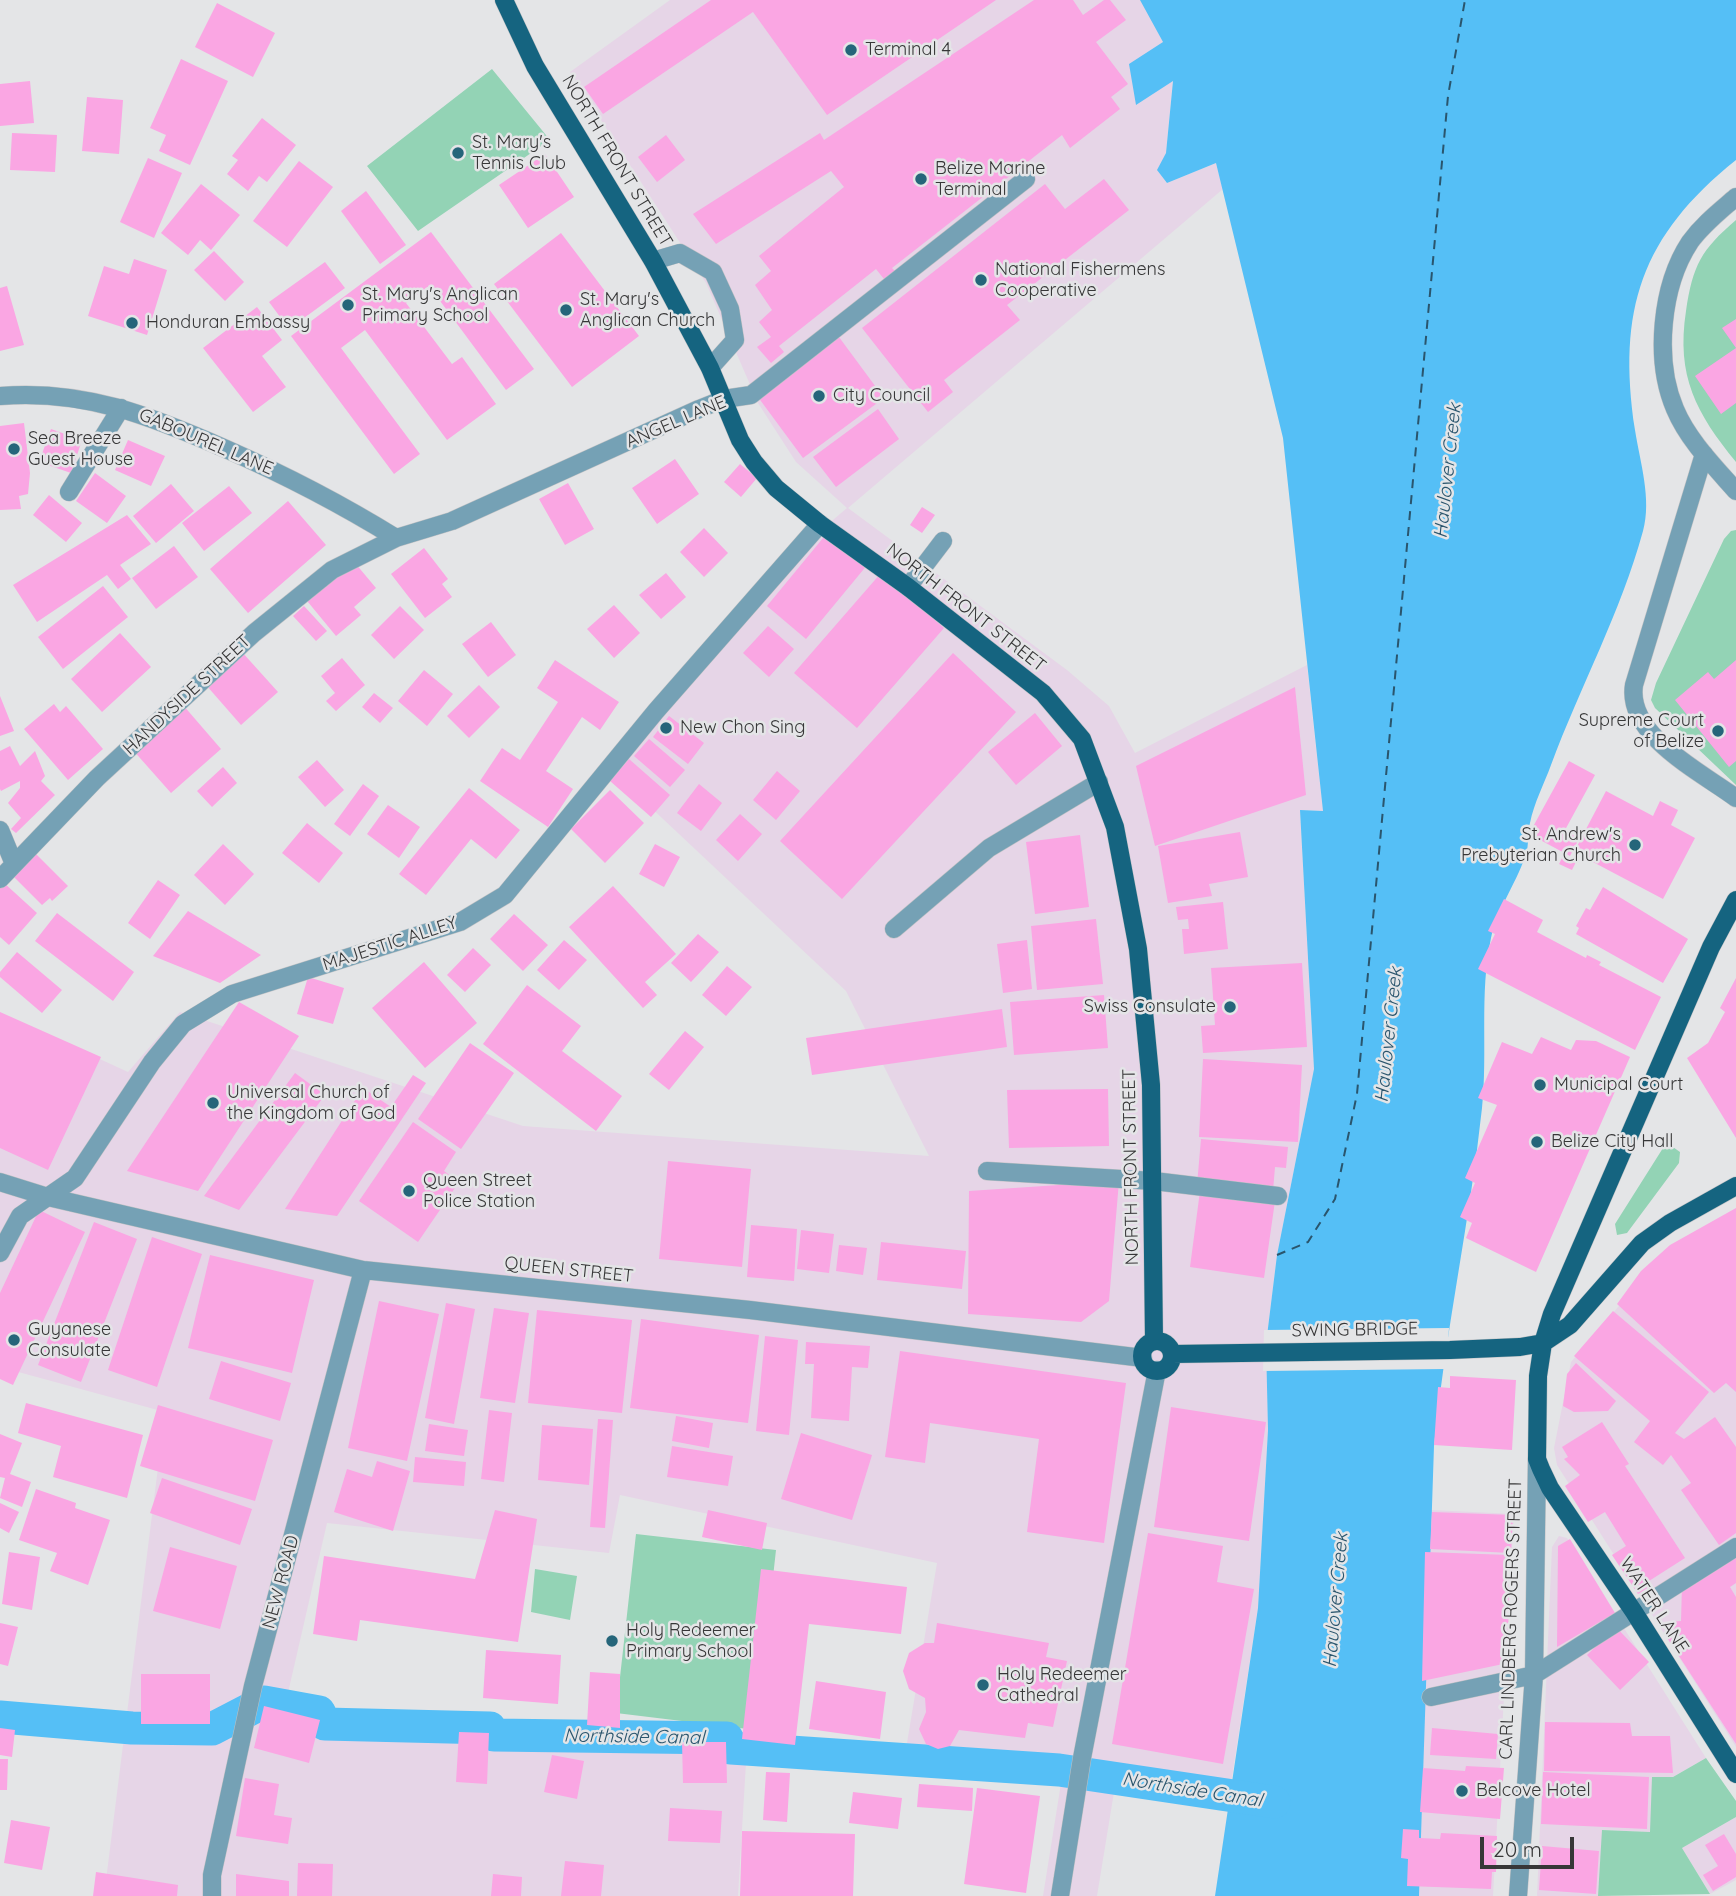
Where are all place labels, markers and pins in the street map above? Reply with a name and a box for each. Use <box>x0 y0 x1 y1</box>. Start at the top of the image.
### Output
place label: Terminal 4 <box>865 39 951 61</box>
marker: Terminal 4 <box>843 42 859 58</box>
place label: St. Mary's Tennis Club <box>472 132 566 174</box>
marker: St. Mary's Tennis Club <box>450 145 466 161</box>
place label: Belize Marine Terminal <box>935 158 1046 200</box>
marker: Belize Marine Terminal <box>913 171 929 187</box>
place label: National Fishermens Cooperative <box>995 259 1165 302</box>
marker: National Fishermens Cooperative <box>973 272 989 288</box>
place label: St. Mary's Anglican Primary School <box>362 284 518 326</box>
place label: St. Mary's Anglican Church <box>580 289 715 332</box>
marker: St. Mary's Anglican Primary School <box>340 297 356 313</box>
marker: St. Mary's Anglican Church <box>558 302 574 318</box>
place label: Honduran Embassy <box>146 312 310 334</box>
marker: Honduran Embassy <box>124 315 140 331</box>
place label: City Council <box>833 385 930 407</box>
marker: City Council <box>811 388 827 404</box>
place label: Sea Breeze Guest House <box>28 428 133 471</box>
marker: Sea Breeze Guest House <box>6 441 22 457</box>
place label: Supreme Court of Belize <box>1579 710 1704 752</box>
place label: New Chon Sing <box>680 717 805 739</box>
marker: New Chon Sing <box>658 720 674 736</box>
marker: Supreme Court of Belize <box>1710 723 1726 739</box>
place label: St. Andrew's Prebyterian Church <box>1461 824 1621 866</box>
marker: St. Andrew's Prebyterian Church <box>1627 837 1643 853</box>
place label: Swiss Consulate <box>1084 996 1216 1018</box>
marker: Swiss Consulate <box>1222 999 1238 1015</box>
place label: Municipal Court <box>1554 1074 1683 1096</box>
marker: Municipal Court <box>1532 1077 1548 1093</box>
place label: Universal Church of the Kingdom of God <box>227 1082 395 1124</box>
marker: Universal Church of the Kingdom of God <box>205 1095 221 1111</box>
place label: Belize City Hall <box>1551 1131 1673 1153</box>
marker: Belize City Hall <box>1529 1134 1545 1150</box>
place label: Queen Street Police Station <box>423 1170 535 1212</box>
marker: Queen Street Police Station <box>401 1183 417 1199</box>
place label: Guyanese Consulate <box>28 1319 111 1362</box>
marker: Guyanese Consulate <box>6 1332 22 1348</box>
place label: Holy Redeemer Primary School <box>626 1620 756 1662</box>
marker: Holy Redeemer Primary School <box>604 1633 620 1649</box>
place label: Holy Redeemer Cathedral <box>997 1664 1127 1706</box>
marker: Holy Redeemer Cathedral <box>975 1677 991 1693</box>
place label: Belcove Hotel <box>1476 1780 1591 1802</box>
marker: Belcove Hotel <box>1454 1783 1470 1799</box>

